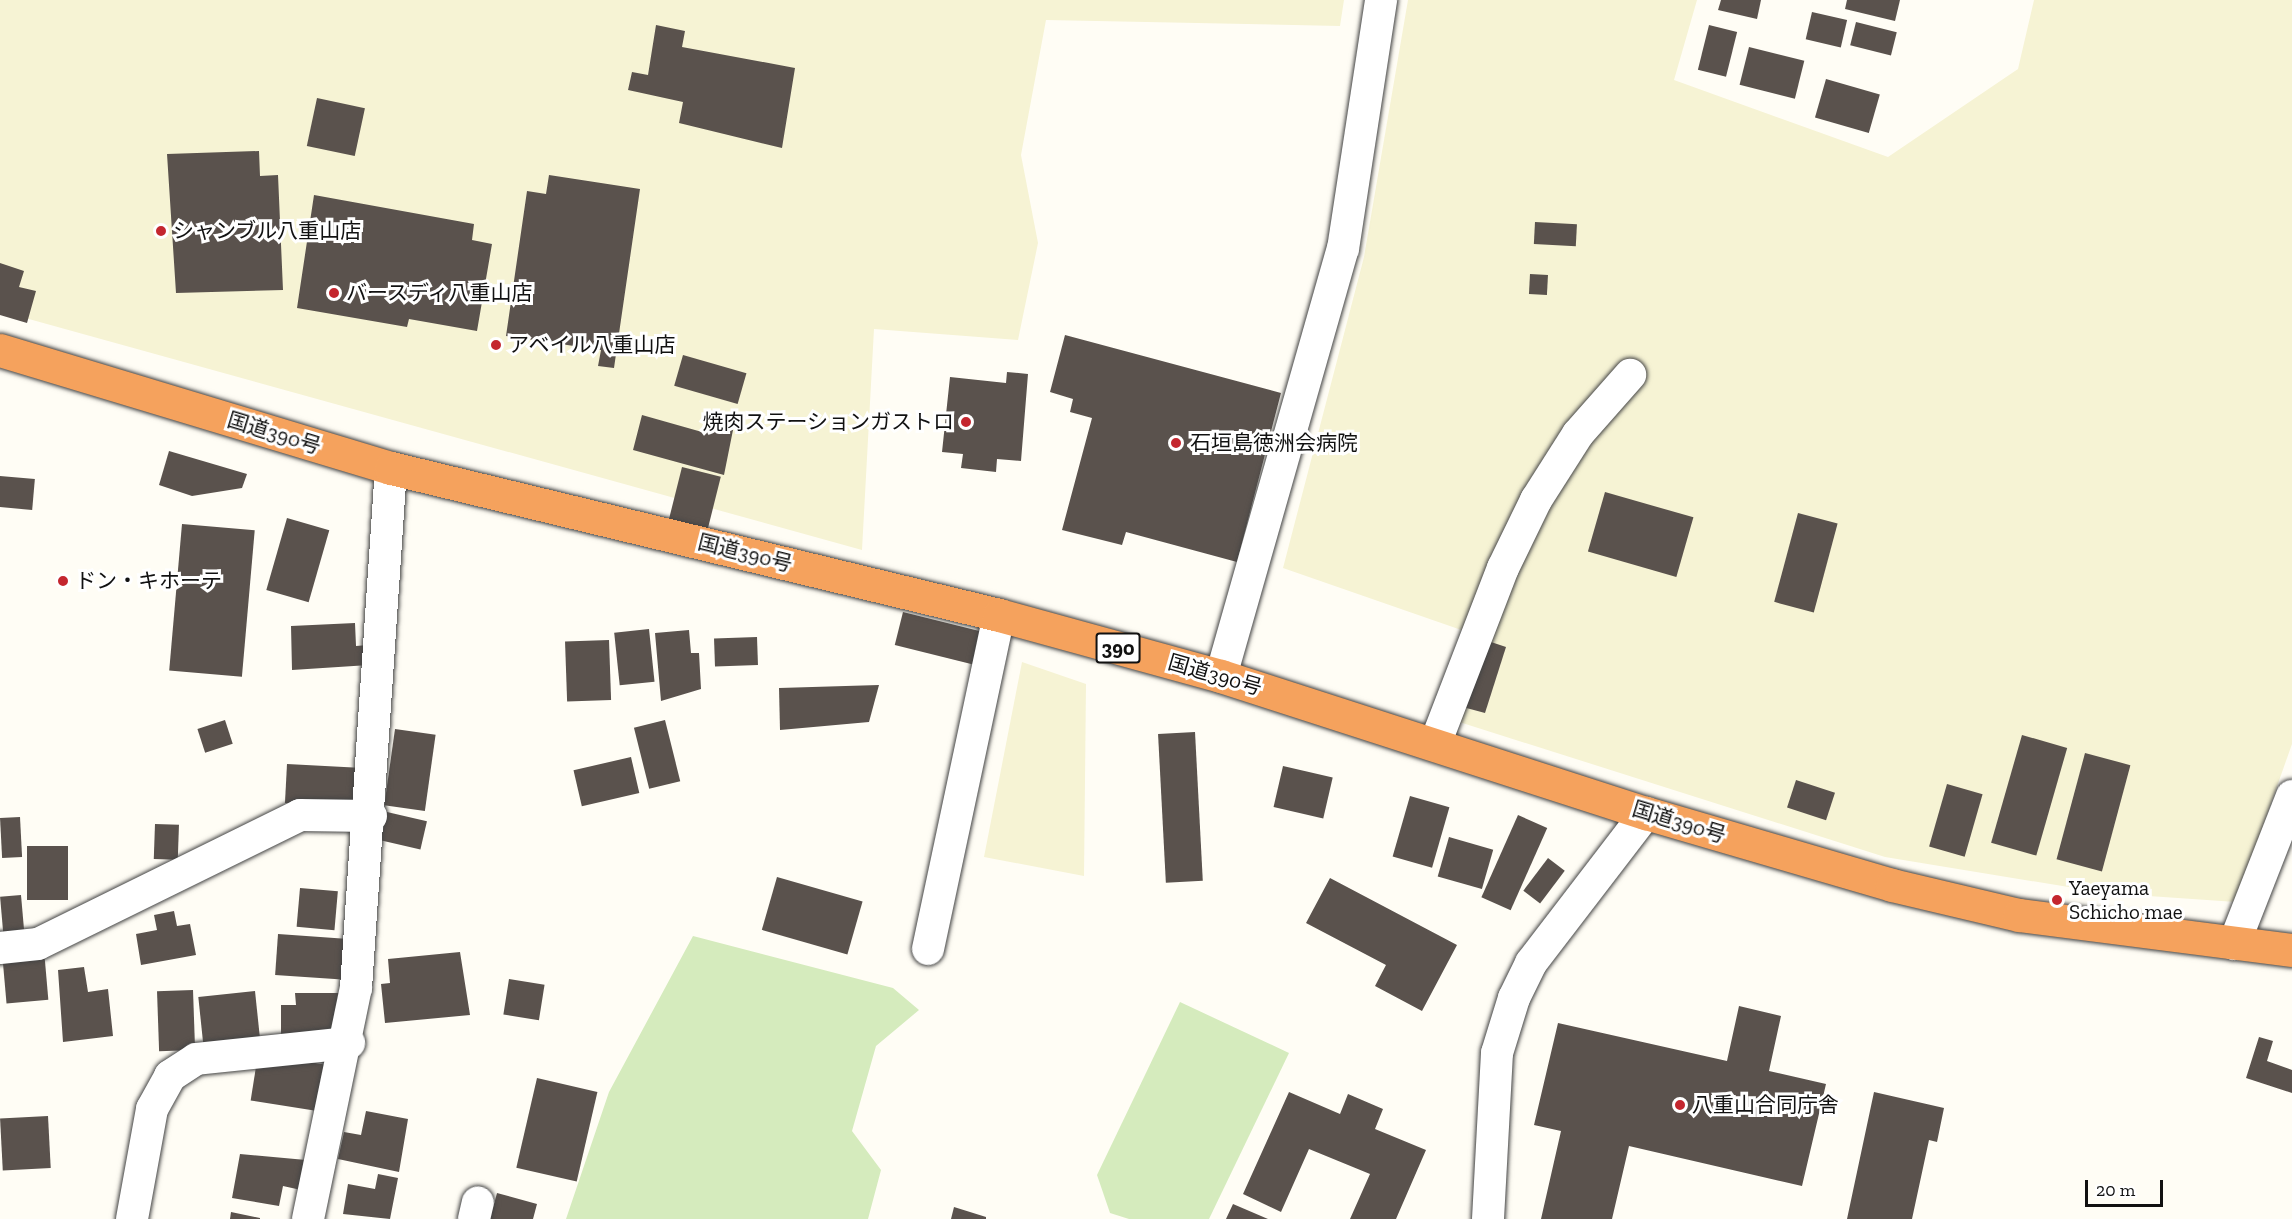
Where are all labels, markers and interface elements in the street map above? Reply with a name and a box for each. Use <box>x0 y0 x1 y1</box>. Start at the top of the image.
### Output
place label: シャンブル八重山店 <box>173 218 362 244</box>
marker: シャンブル八重山店 <box>154 224 168 238</box>
place label: バースディ八重山店 <box>346 280 535 306</box>
marker: バースディ八重山店 <box>327 286 341 300</box>
place label: アベイル八重山店 <box>508 332 676 358</box>
marker: アベイル八重山店 <box>489 338 503 352</box>
street label: 国道390号 <box>224 407 324 459</box>
place label: 焼肉ステーションガストロ <box>702 409 954 435</box>
marker: 焼肉ステーションガストロ <box>959 415 973 429</box>
place label: 石垣島徳洲会病院 <box>1190 430 1358 456</box>
marker: 石垣島徳洲会病院 <box>1167 434 1185 452</box>
street label: 国道390号 <box>695 529 795 577</box>
place label: ドン・キホーテ <box>75 568 222 594</box>
marker: ドン・キホーテ <box>56 574 70 588</box>
road number: 390 <box>1096 631 1140 665</box>
street label: 国道390号 <box>1165 650 1265 700</box>
street label: 国道390号 <box>1629 796 1729 848</box>
place label: Yaeyama Schicho mae <box>2069 875 2183 925</box>
marker: Yaeyama Schicho mae <box>2050 893 2064 907</box>
place label: 八重山合同庁舎 <box>1692 1092 1839 1118</box>
marker: 八重山合同庁舎 <box>1673 1098 1687 1112</box>
scale bar <box>2088 1168 2166 1206</box>
text: 20 m <box>2096 1179 2135 1201</box>

